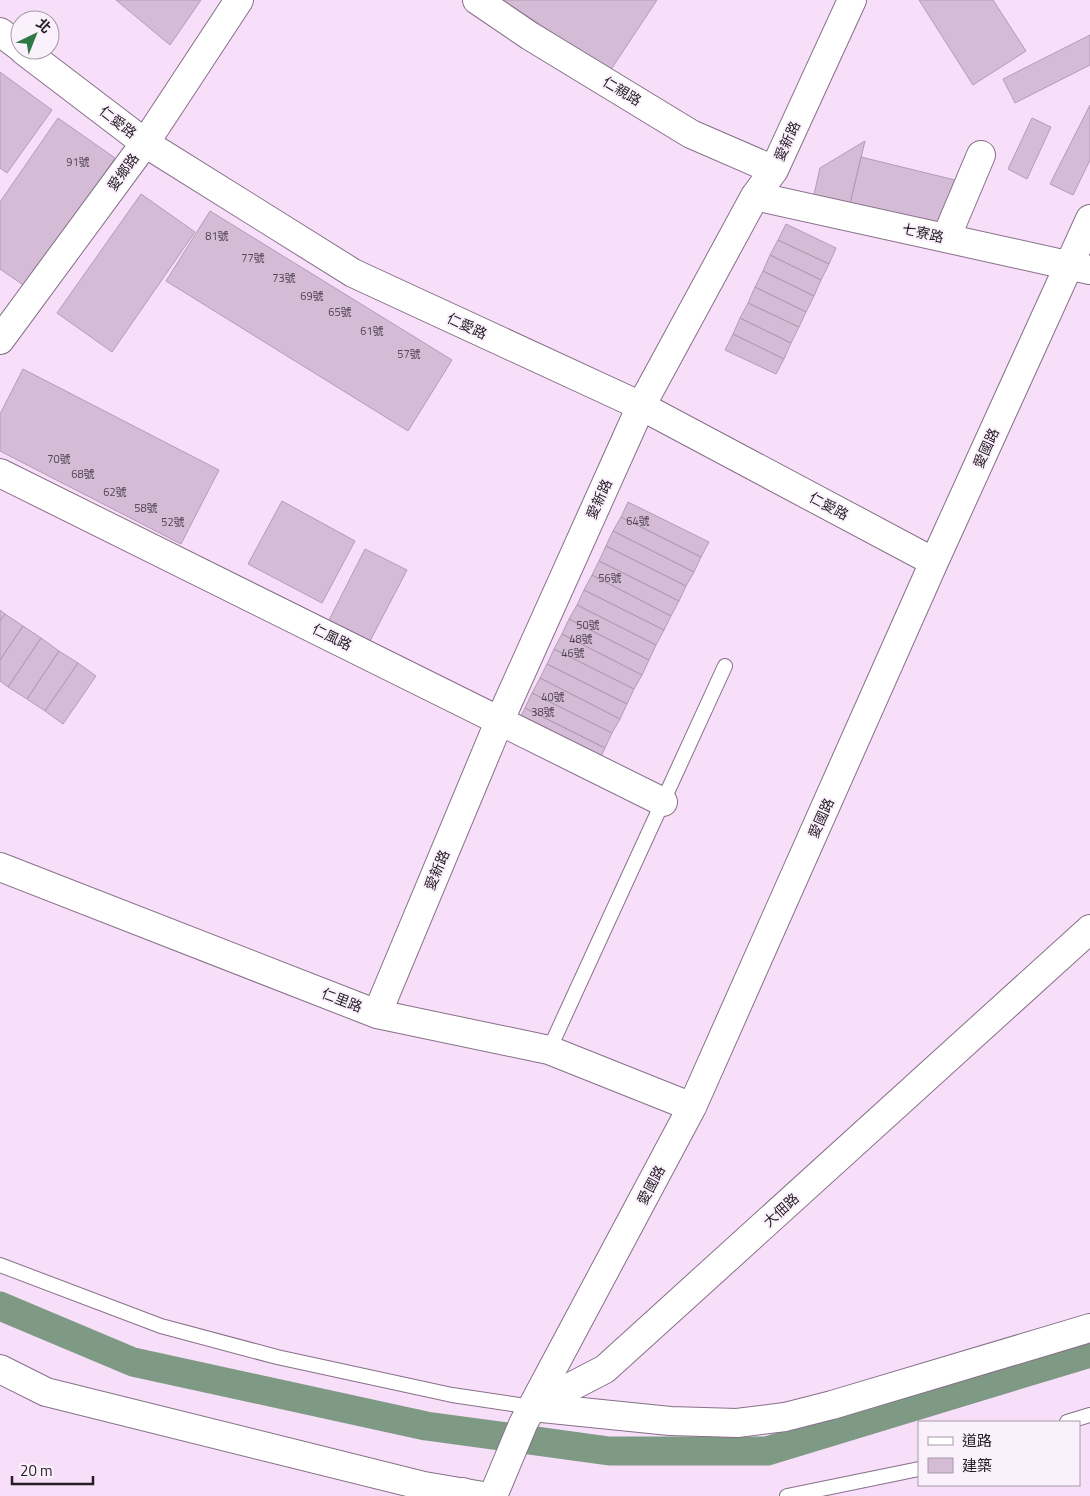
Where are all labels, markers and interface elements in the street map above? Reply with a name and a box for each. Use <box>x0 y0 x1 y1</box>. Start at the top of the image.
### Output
north arrow <box>10 10 60 60</box>
text: 北 <box>32 13 56 38</box>
street label: 仁親路 <box>599 71 646 110</box>
street label: 仁愛路 <box>95 100 141 143</box>
street label: 愛新路 <box>768 117 805 164</box>
street label: 愛鄉路 <box>102 149 143 195</box>
house number: 91號 <box>66 154 90 170</box>
street label: 七寮路 <box>900 218 946 247</box>
house number: 81號 <box>205 228 229 244</box>
house number: 77號 <box>241 250 265 266</box>
house number: 73號 <box>272 270 296 286</box>
house number: 69號 <box>300 288 324 304</box>
house number: 65號 <box>328 304 352 320</box>
street label: 仁愛路 <box>444 307 491 344</box>
house number: 61號 <box>360 323 384 339</box>
house number: 57號 <box>397 346 421 362</box>
street label: 愛國路 <box>967 424 1004 471</box>
house number: 70號 <box>47 451 71 467</box>
house number: 68號 <box>71 466 95 482</box>
street label: 愛新路 <box>580 475 617 522</box>
house number: 62號 <box>103 484 127 500</box>
street label: 仁愛路 <box>806 486 853 525</box>
house number: 58號 <box>134 500 158 516</box>
house number: 64號 <box>626 513 650 529</box>
house number: 52號 <box>161 514 185 530</box>
house number: 56號 <box>598 570 622 586</box>
house number: 50號 <box>576 617 600 633</box>
street label: 仁風路 <box>309 618 356 655</box>
house number: 48號 <box>569 631 593 647</box>
house number: 46號 <box>561 645 585 661</box>
house number: 40號 <box>541 689 565 705</box>
house number: 38號 <box>531 704 555 720</box>
street label: 愛國路 <box>802 794 839 841</box>
street label: 愛新路 <box>419 846 454 893</box>
street label: 仁里路 <box>319 982 366 1017</box>
street label: 愛國路 <box>631 1161 670 1208</box>
street label: 大佃路 <box>758 1188 803 1231</box>
legend <box>918 1421 1080 1486</box>
text: 道路 <box>962 1429 992 1452</box>
scale bar <box>12 1454 94 1486</box>
text: 建築 <box>962 1454 992 1477</box>
text: 20 m <box>20 1459 53 1482</box>

